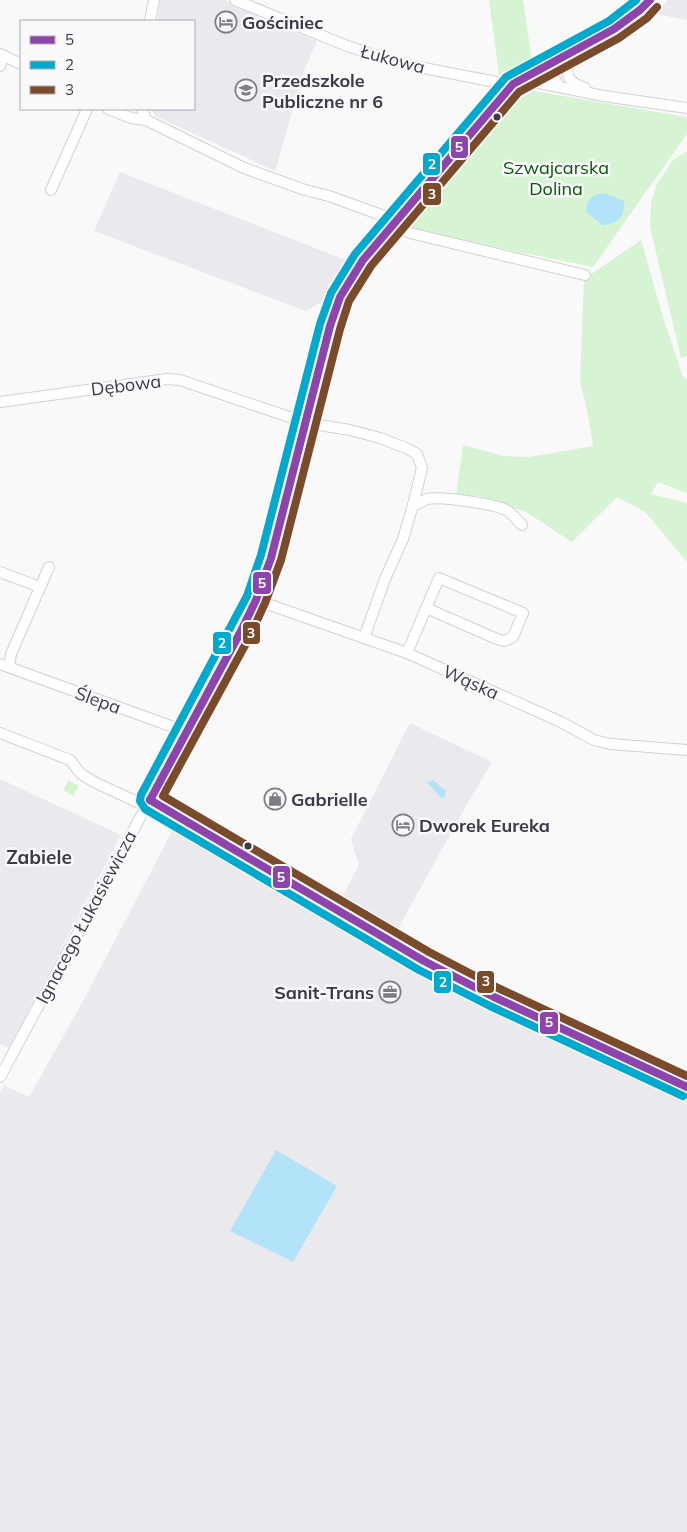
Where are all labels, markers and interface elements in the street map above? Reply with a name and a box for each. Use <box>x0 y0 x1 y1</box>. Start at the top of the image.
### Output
hotel icon: Gościniec <box>214 10 238 34</box>
place label: Gościniec <box>242 11 323 34</box>
legend <box>20 20 195 110</box>
text: 5 <box>65 30 74 49</box>
street label: Łukowa <box>357 39 428 79</box>
text: 2 <box>65 55 74 74</box>
place label: Przedszkole Publiczne nr 6 <box>262 69 383 113</box>
school or university icon: Przedszkole Publiczne nr 6 <box>234 78 258 102</box>
text: 3 <box>65 80 74 99</box>
unlabelled marker <box>492 112 502 122</box>
line badge: 5 <box>450 135 469 159</box>
text: 5 <box>455 138 463 156</box>
line badge: 2 <box>422 152 441 176</box>
text: 2 <box>428 155 436 173</box>
park label: Szwajcarska Dolina <box>503 156 609 200</box>
line badge: 3 <box>422 182 442 206</box>
text: 3 <box>428 185 436 203</box>
street label: Dębowa <box>90 369 162 401</box>
line badge: 5 <box>252 571 272 595</box>
text: 5 <box>258 574 266 592</box>
line badge: 3 <box>242 621 261 645</box>
text: 3 <box>247 624 255 642</box>
line badge: 2 <box>212 631 232 655</box>
text: 2 <box>218 634 226 652</box>
street label: Wąska <box>440 660 502 704</box>
street label: Ślepa <box>72 681 124 719</box>
shop icon: Gabrielle <box>263 787 287 811</box>
place label: Gabrielle <box>291 788 368 811</box>
hotel icon: Dworek Eureka <box>391 813 415 837</box>
place label: Dworek Eureka <box>419 814 550 837</box>
street label: Ignacego Łukasiewicza <box>31 826 141 1008</box>
unlabelled marker <box>243 841 253 851</box>
district label: Zabiele <box>6 845 72 869</box>
line badge: 5 <box>272 865 291 889</box>
text: 5 <box>277 868 285 886</box>
line badge: 2 <box>433 970 452 994</box>
line badge: 3 <box>476 970 495 994</box>
text: 3 <box>482 972 490 990</box>
text: 2 <box>439 973 447 991</box>
office icon: Sanit-Trans <box>378 980 402 1004</box>
place label: Sanit-Trans <box>274 981 374 1004</box>
line badge: 5 <box>539 1011 559 1035</box>
text: 5 <box>545 1013 553 1031</box>

